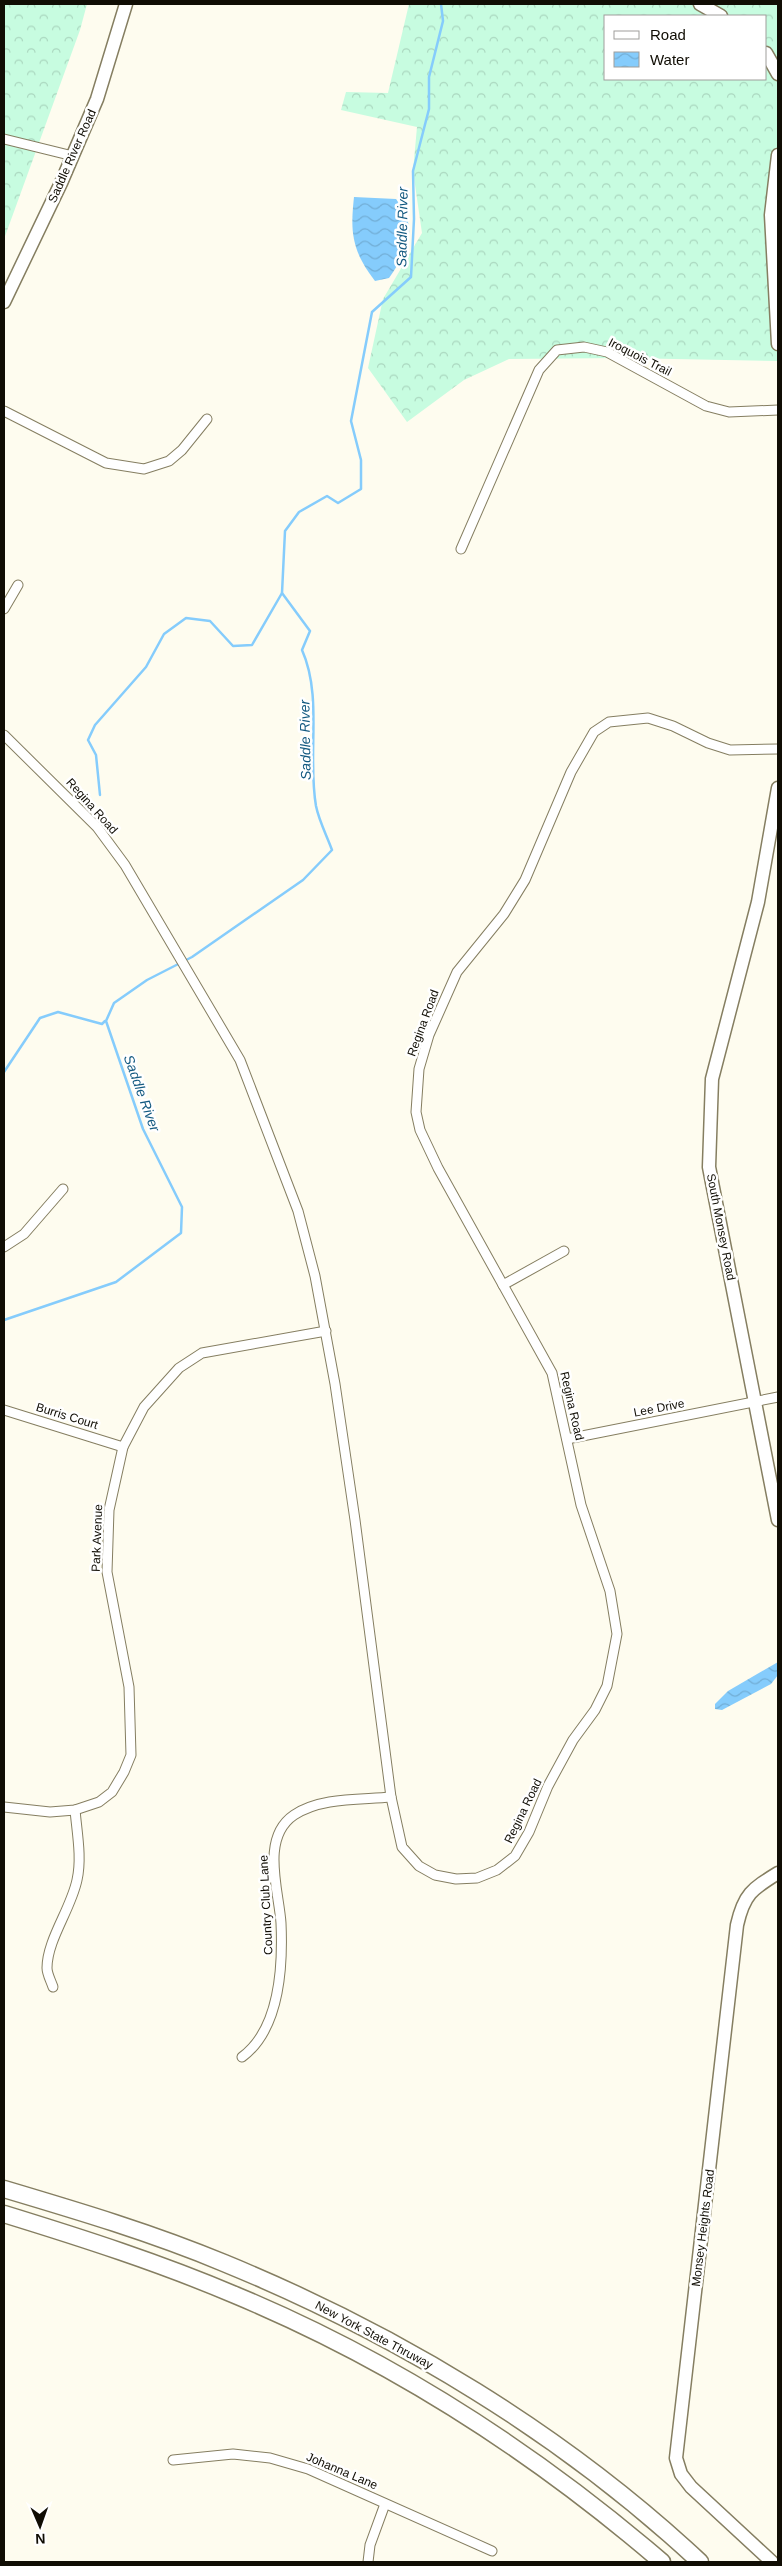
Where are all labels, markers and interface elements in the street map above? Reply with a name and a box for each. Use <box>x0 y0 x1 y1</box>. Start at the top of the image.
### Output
legend <box>604 15 767 80</box>
text: Road <box>650 26 686 43</box>
text: Water <box>650 51 689 68</box>
street label: Saddle River Road <box>45 107 99 205</box>
water label: Saddle River <box>393 185 411 267</box>
street label: Iroquois Trail <box>606 335 674 379</box>
water label: Saddle River <box>296 698 314 780</box>
street label: Regina Road <box>63 775 121 837</box>
street label: Regina Road <box>404 988 442 1058</box>
water label: Saddle River <box>121 1053 164 1135</box>
street label: South Monsey Road <box>704 1172 738 1282</box>
street label: Regina Road <box>557 1370 587 1442</box>
street label: Lee Drive <box>632 1396 686 1420</box>
street label: Burris Court <box>34 1400 100 1432</box>
street label: Park Avenue <box>89 1504 105 1572</box>
street label: Regina Road <box>501 1776 545 1846</box>
street label: Country Club Lane <box>256 1854 276 1955</box>
street label: Monsey Heights Road <box>689 2169 717 2287</box>
street label: New York State Thruway <box>313 2298 435 2372</box>
street label: Johanna Lane <box>304 2450 380 2492</box>
north arrow <box>15 2501 65 2551</box>
text: N <box>35 2531 46 2547</box>

